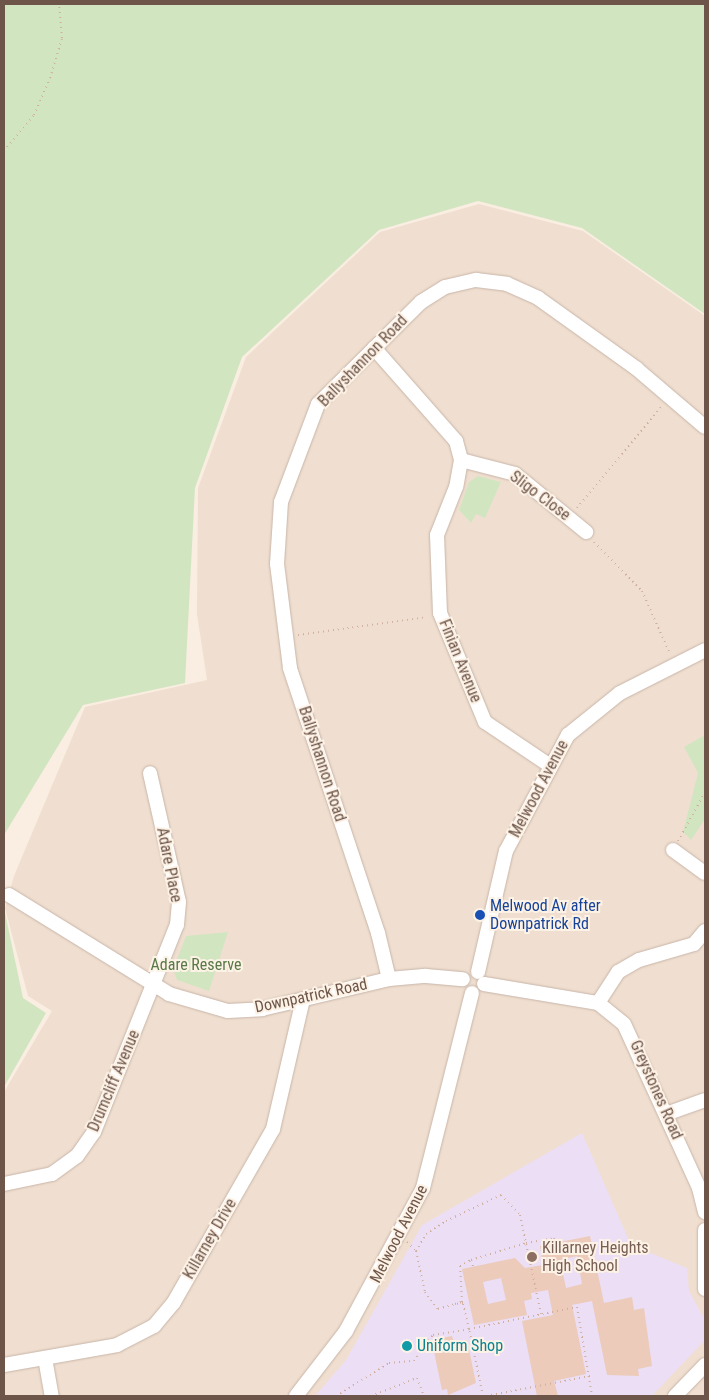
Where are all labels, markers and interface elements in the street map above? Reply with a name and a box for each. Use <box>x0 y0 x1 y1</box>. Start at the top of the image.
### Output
street label: Ballyshannon Road <box>314 311 412 411</box>
street label: Sligo Close <box>506 467 574 525</box>
street label: Finian Avenue <box>435 617 485 705</box>
street label: Ballyshannon Road <box>294 704 350 824</box>
street label: Melwood Avenue <box>505 737 573 841</box>
street label: Adare Place <box>152 826 186 904</box>
place label: Melwood Av after Downpatrick Rd <box>490 896 601 934</box>
marker: Melwood Av after Downpatrick Rd <box>474 909 486 921</box>
park label: Adare Reserve <box>151 955 241 975</box>
street label: Downpatrick Road <box>253 975 369 1017</box>
street label: Drumcliff Avenue <box>84 1027 144 1135</box>
street label: Greystones Road <box>626 1037 686 1143</box>
street label: Melwood Avenue <box>366 1182 432 1286</box>
street label: Killarney Drive <box>179 1195 241 1283</box>
place label: Killarney Heights High School <box>542 1238 649 1276</box>
marker: Killarney Heights High School <box>526 1251 538 1263</box>
place label: Uniform Shop <box>417 1336 503 1356</box>
marker: Uniform Shop <box>401 1340 413 1352</box>

